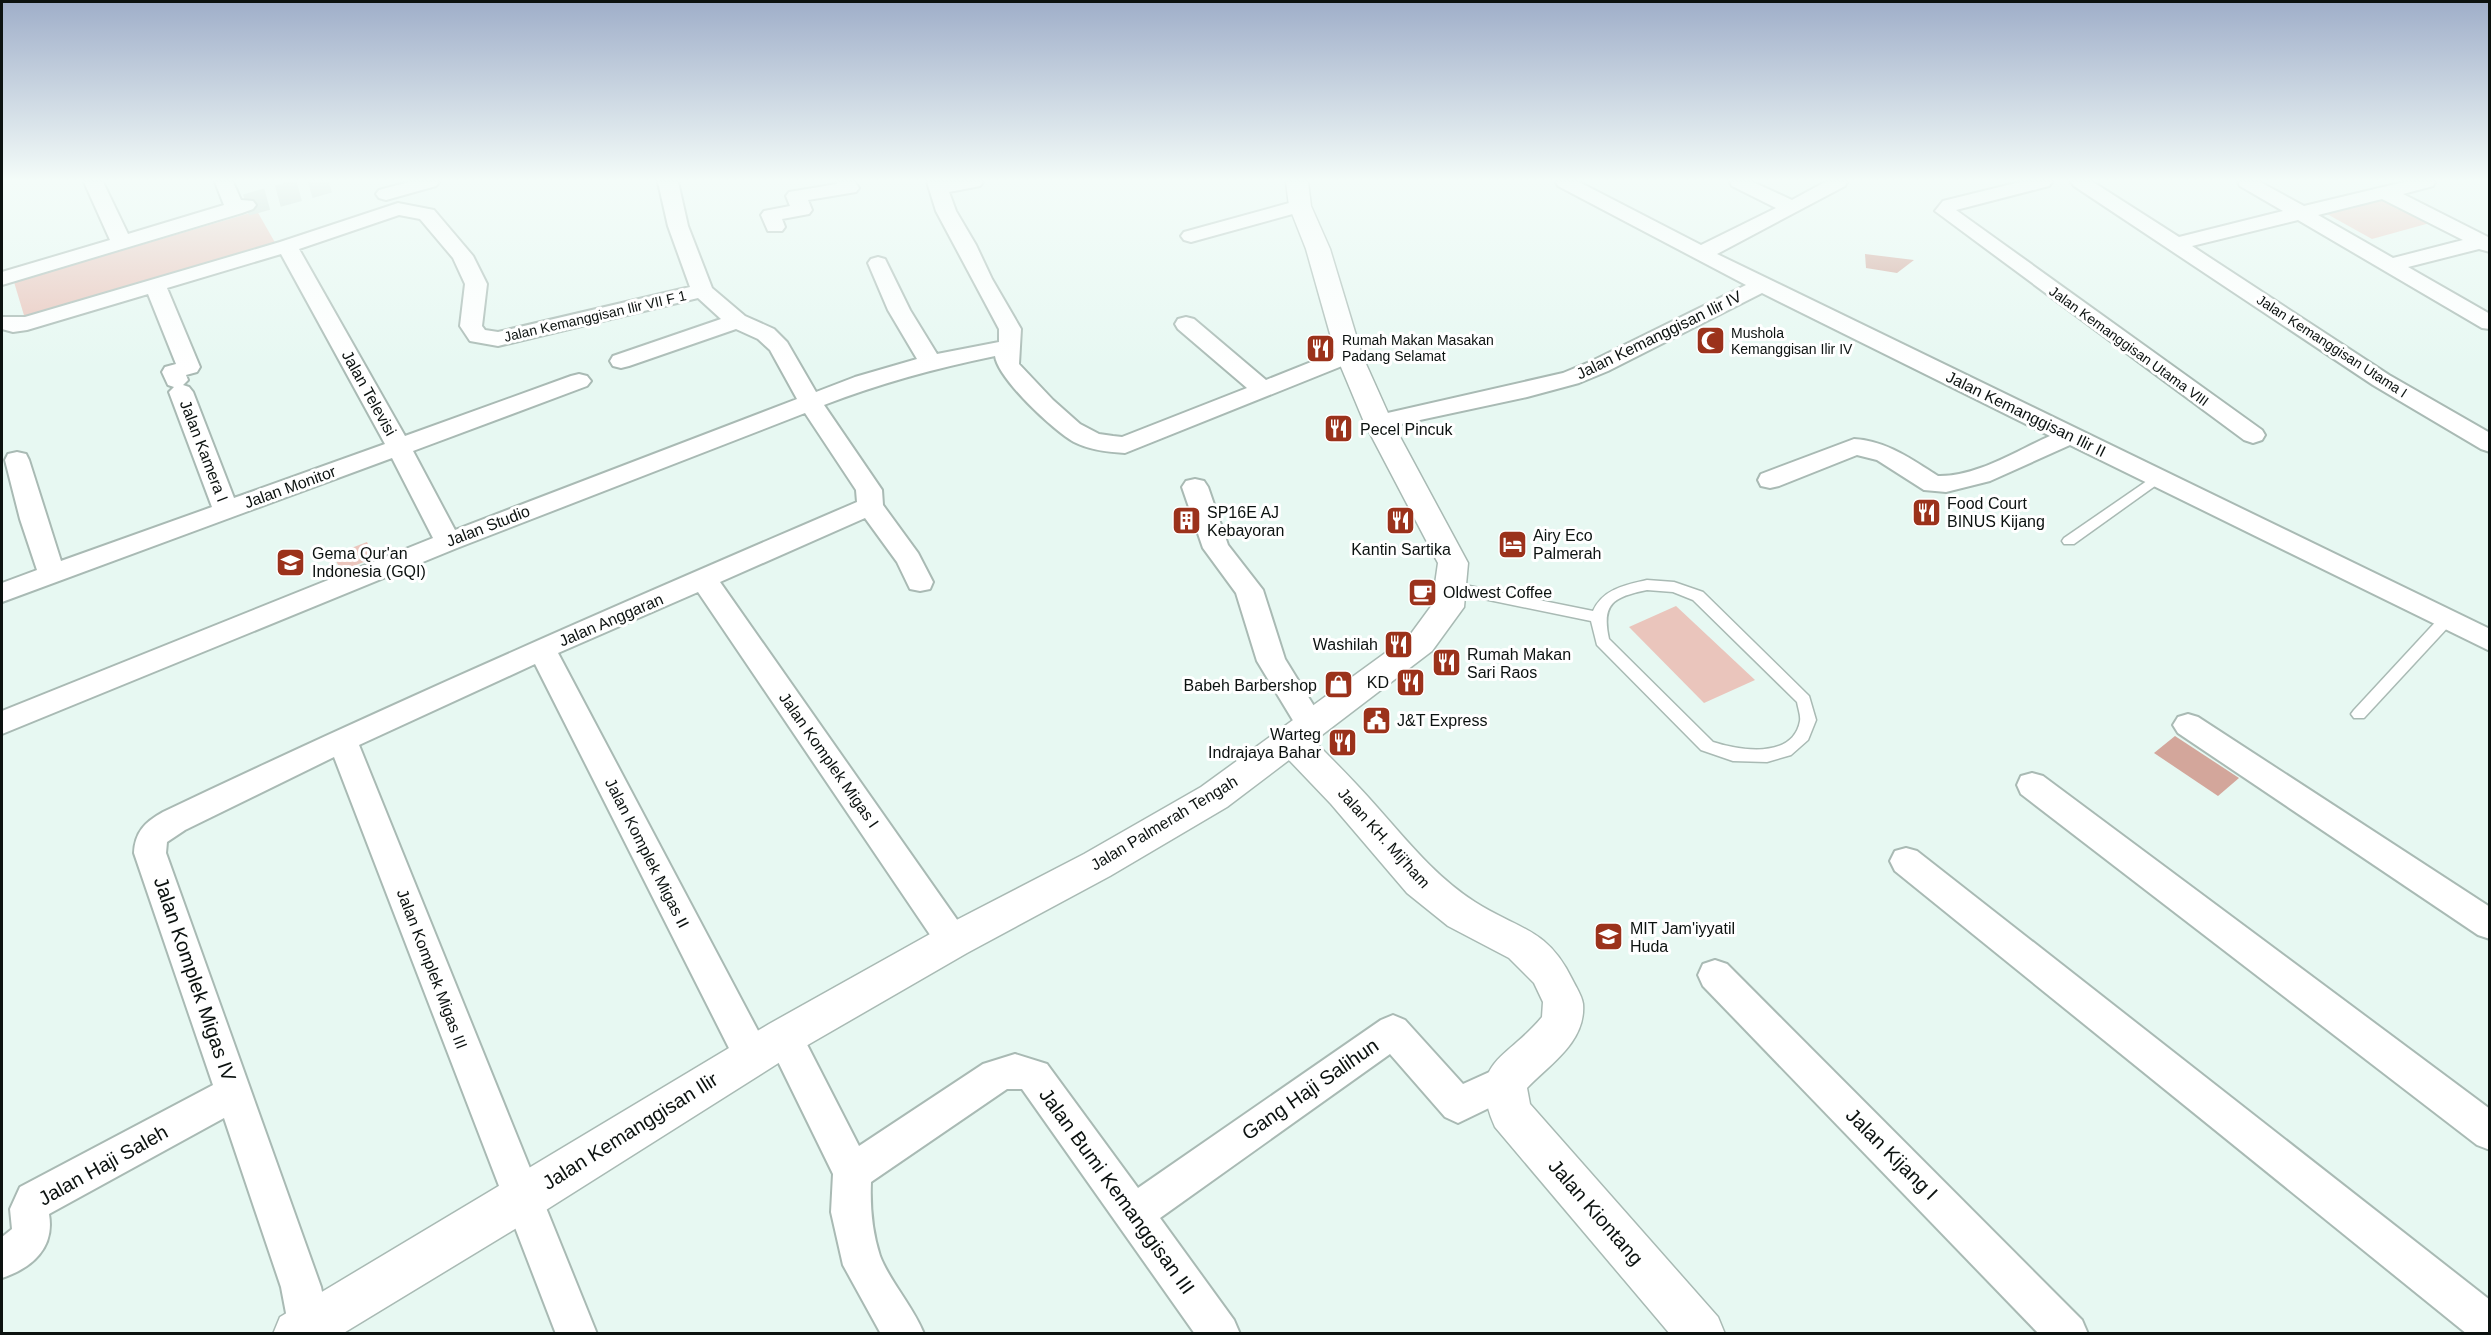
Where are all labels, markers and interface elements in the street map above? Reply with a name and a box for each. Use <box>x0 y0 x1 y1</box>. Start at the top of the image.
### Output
street label: Jalan Kemanggisan Utama VIII <box>2046 283 2212 409</box>
street label: Jalan Kemanggisan Ilir VII F 1 <box>502 287 688 345</box>
street label: Jalan Kemanggisan Ilir IV <box>1574 287 1745 382</box>
street label: Jalan Kemanggisan Utama I <box>2254 291 2410 401</box>
mosque icon: Mushola Kemanggisan Ilir IV <box>1694 325 1726 357</box>
place label: Mushola Kemanggisan Ilir IV <box>1731 325 1853 357</box>
restaurant icon: Rumah Makan Masakan Padang Selamat <box>1305 332 1337 364</box>
place label: Rumah Makan Masakan Padang Selamat <box>1342 332 1494 364</box>
street label: Jalan Televisi <box>339 347 399 439</box>
street label: Jalan Kemanggisan Ilir II <box>1944 368 2108 460</box>
street label: Jalan Kamera I <box>177 398 231 504</box>
restaurant icon: Pecel Pincuk <box>1323 413 1355 445</box>
place label: Pecel Pincuk <box>1360 421 1453 438</box>
street label: Jalan Monitor <box>242 462 339 511</box>
place label: Food Court BINUS Kijang <box>1947 495 2045 530</box>
restaurant icon: Food Court BINUS Kijang <box>1910 496 1942 528</box>
street label: Jalan Studio <box>444 502 532 550</box>
place label: SP16E AJ Kebayoran <box>1207 504 1284 539</box>
building icon: SP16E AJ Kebayoran <box>1170 505 1202 537</box>
restaurant icon: Kantin Sartika <box>1385 505 1417 537</box>
place label: Airy Eco Palmerah <box>1533 527 1601 562</box>
hotel icon: Airy Eco Palmerah <box>1496 528 1528 560</box>
place label: Kantin Sartika <box>1351 541 1451 558</box>
place label: Gema Qur'an Indonesia (GQI) <box>312 545 426 580</box>
school or university icon: Gema Qur'an Indonesia (GQI) <box>275 546 307 578</box>
cafe icon: Oldwest Coffee <box>1406 576 1438 608</box>
place label: Oldwest Coffee <box>1443 584 1552 601</box>
street label: Jalan Anggaran <box>556 590 666 650</box>
restaurant icon: Washilah <box>1383 628 1415 660</box>
place label: Washilah <box>1313 636 1378 653</box>
place label: Rumah Makan Sari Raos <box>1467 646 1571 681</box>
restaurant icon: Rumah Makan Sari Raos <box>1430 647 1462 679</box>
restaurant icon: KD <box>1394 666 1426 698</box>
shop icon: Babeh Barbershop <box>1322 669 1354 701</box>
place label: KD <box>1367 674 1389 691</box>
place label: Babeh Barbershop <box>1184 677 1317 694</box>
street label: Jalan Komplek Migas I <box>776 689 882 831</box>
public building icon: J&T Express <box>1360 704 1392 736</box>
place label: J&T Express <box>1397 712 1487 729</box>
place label: Warteg Indrajaya Bahar <box>1208 726 1322 761</box>
restaurant icon: Warteg Indrajaya Bahar <box>1326 727 1358 759</box>
street label: Jalan Palmerah Tengah <box>1088 772 1240 874</box>
street label: Jalan Komplek Migas II <box>602 775 692 931</box>
street label: Jalan KH. Mij'ham <box>1335 785 1433 891</box>
street label: Jalan Komplek Migas IV <box>150 874 241 1085</box>
street label: Jalan Komplek Migas III <box>394 887 470 1051</box>
place label: MIT Jam'iyyatil Huda <box>1630 920 1735 955</box>
school or university icon: MIT Jam'iyyatil Huda <box>1593 921 1625 953</box>
street label: Gang Haji Salihun <box>1238 1034 1382 1144</box>
street label: Jalan Kemanggisan Ilir <box>538 1068 722 1194</box>
street label: Jalan Bumi Kemanggisan III <box>1035 1084 1199 1298</box>
street label: Jalan Kijang I <box>1842 1104 1942 1204</box>
street label: Jalan Haji Saleh <box>34 1120 172 1210</box>
street label: Jalan Kiontang <box>1544 1155 1648 1269</box>

